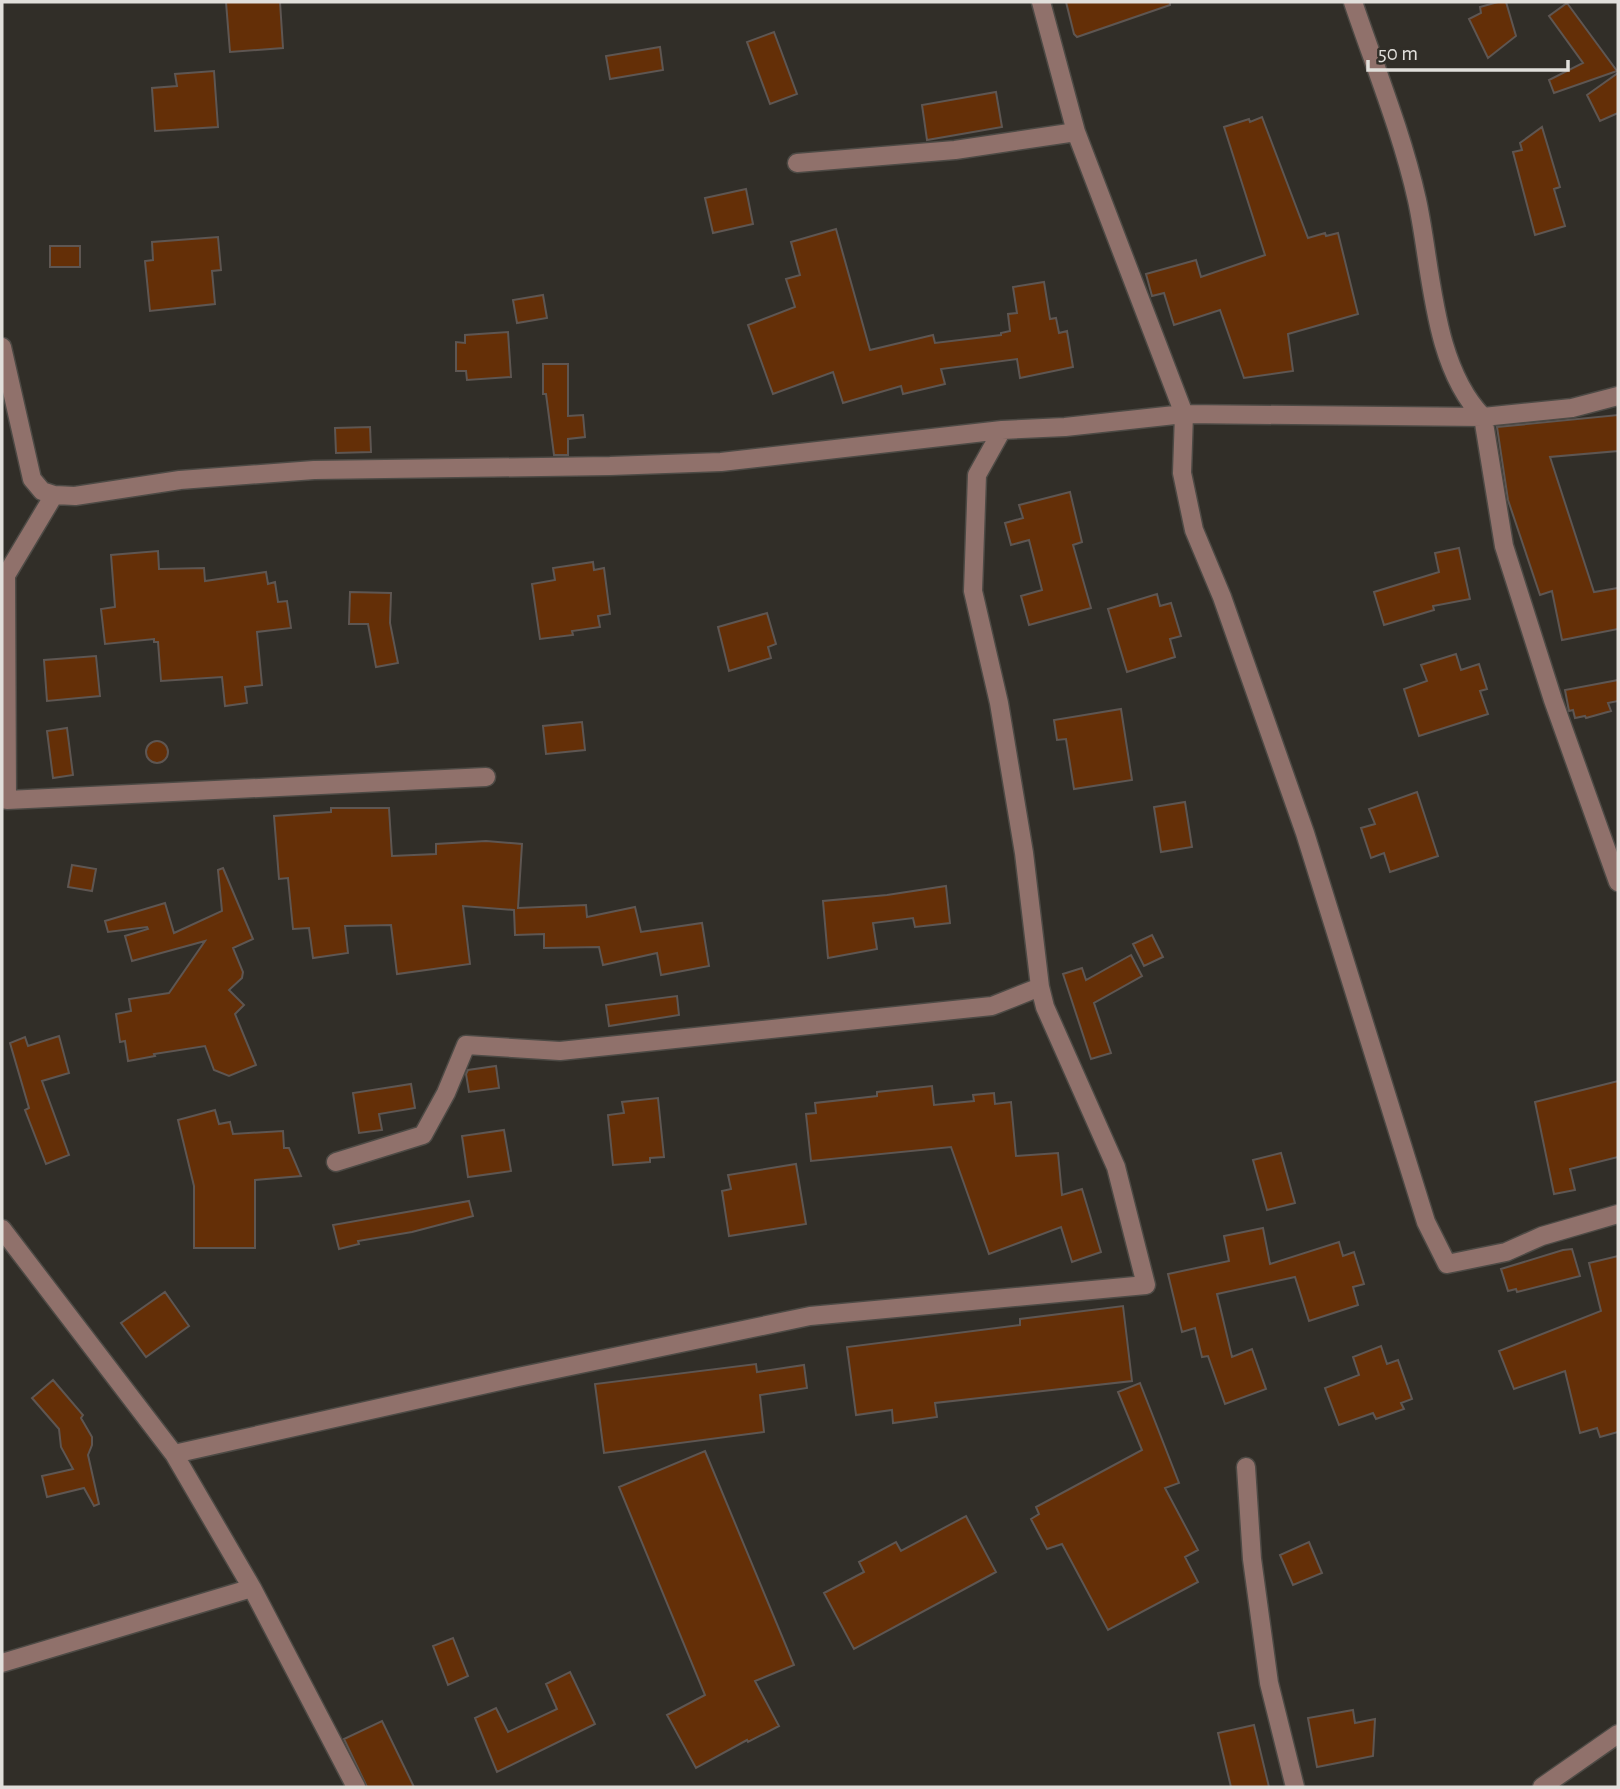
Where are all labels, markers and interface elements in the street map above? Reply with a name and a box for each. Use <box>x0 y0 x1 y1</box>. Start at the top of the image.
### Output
scale bar <box>1368 28 1568 72</box>
text: 50 m <box>1378 43 1418 64</box>

